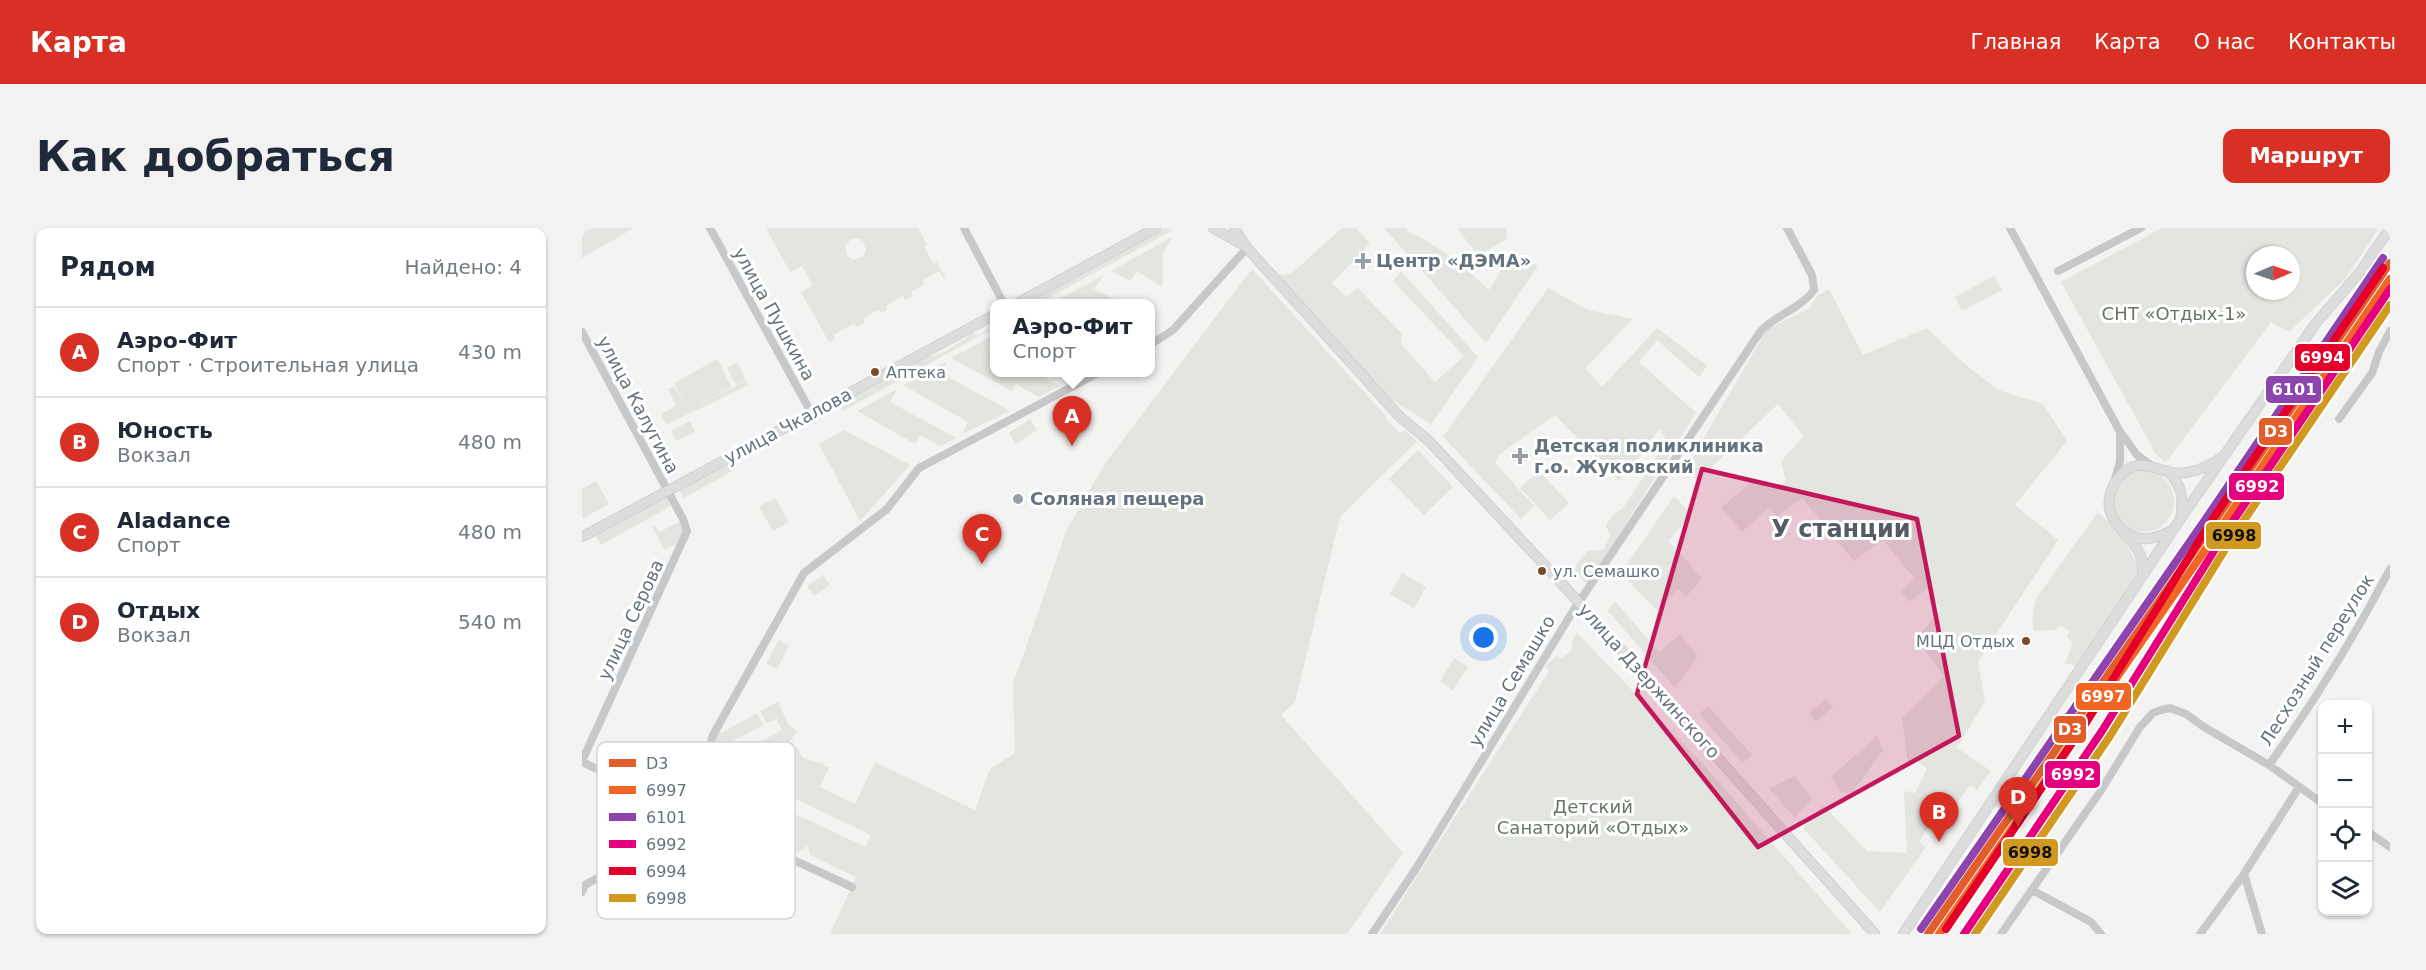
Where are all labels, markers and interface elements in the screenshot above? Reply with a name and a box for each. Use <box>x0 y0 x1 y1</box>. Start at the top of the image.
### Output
text: Карта <box>30 26 127 59</box>
text: Главная <box>1971 30 2061 54</box>
text: Карта <box>2094 30 2161 54</box>
text: О нас <box>2194 30 2255 54</box>
text: Контакты <box>2288 30 2396 54</box>
button: Маршрут <box>2223 129 2390 183</box>
text: Как добраться <box>36 132 395 181</box>
street label: улица Пушкина <box>729 244 820 384</box>
north arrow <box>2246 246 2300 300</box>
place label: Центр «ДЭМА» <box>1376 250 1531 271</box>
text: Рядом <box>60 252 156 282</box>
marker: Центр «ДЭМА» <box>1354 252 1372 270</box>
text: Найдено: 4 <box>404 255 522 279</box>
popup <box>990 299 1155 377</box>
park label: СНТ «Отдых-1» <box>2102 303 2246 324</box>
text: Аэро-Фит <box>1012 314 1133 339</box>
text: Аэро-Фит <box>117 328 237 353</box>
street label: улица Калугина <box>593 332 684 477</box>
text: Спорт <box>1012 339 1076 363</box>
text: A <box>72 340 87 364</box>
text: 430 m <box>458 340 522 364</box>
line badge: 6994 <box>2294 343 2351 372</box>
text: 6994 <box>2300 348 2344 367</box>
text: Спорт · Строительная улица <box>117 353 419 377</box>
place label: Аптека <box>886 363 946 382</box>
marker: Аптека <box>869 366 881 378</box>
line badge: 6101 <box>2265 375 2322 404</box>
text: 6101 <box>2272 380 2316 399</box>
street label: улица Чкалова <box>720 383 855 468</box>
pin: A <box>1052 396 1092 446</box>
line badge: D3 <box>2258 417 2293 446</box>
text: Юность <box>117 418 213 443</box>
text: D3 <box>2264 422 2288 441</box>
text: B <box>72 430 87 454</box>
text: 480 m <box>458 430 522 454</box>
place label: Детская поликлиника г.о. Жуковский <box>1534 435 1764 477</box>
text: Вокзал <box>117 443 191 467</box>
marker: Детская поликлиника г.о. Жуковский <box>1511 447 1529 465</box>
line badge: 6992 <box>2228 472 2285 501</box>
text: 6992 <box>2235 477 2279 496</box>
place label: Соляная пещера <box>1030 488 1205 509</box>
marker: Соляная пещера <box>1011 492 1025 506</box>
text: Aladance <box>117 508 231 533</box>
pin: C <box>962 514 1002 564</box>
district label: У станции <box>1771 515 1911 543</box>
text: C <box>72 520 87 544</box>
text: 480 m <box>458 520 522 544</box>
line badge: 6998 <box>2205 521 2262 550</box>
text: 6998 <box>2212 526 2256 545</box>
text: Спорт <box>117 533 181 557</box>
street label: улица Серова <box>593 556 668 683</box>
place label: ул. Семашко <box>1553 562 1660 581</box>
marker: ул. Семашко <box>1536 565 1548 577</box>
street label: Лесхозный переулок <box>2255 570 2378 749</box>
text: Отдых <box>117 598 200 623</box>
street label: улица Дзержинского <box>1574 599 1724 762</box>
text: D <box>71 610 88 634</box>
text: 540 m <box>458 610 522 634</box>
street label: улица Семашко <box>1464 611 1559 750</box>
text: Вокзал <box>117 623 191 647</box>
your location <box>1469 623 1498 652</box>
place label: МЦД Отдых <box>1916 632 2015 651</box>
marker: МЦД Отдых <box>2020 635 2032 647</box>
line badge: 6997 <box>2075 682 2132 711</box>
text: 6997 <box>2081 687 2125 706</box>
map controls <box>2318 700 2372 916</box>
button: + <box>2318 700 2372 754</box>
line badge: D3 <box>2053 715 2087 744</box>
text: D3 <box>2058 720 2082 739</box>
legend <box>597 742 795 919</box>
text: D3 <box>646 754 669 773</box>
button: − <box>2318 754 2372 808</box>
line badge: 6992 <box>2044 760 2101 789</box>
text: 6992 <box>2051 765 2095 784</box>
pin: D <box>1998 778 2038 827</box>
text: 6997 <box>646 781 687 800</box>
pin: B <box>1920 792 1958 842</box>
park label: Детский Санаторий «Отдых» <box>1497 796 1689 838</box>
text: 6101 <box>646 808 687 827</box>
button: locate <box>2318 808 2372 862</box>
text: 6992 <box>646 835 687 854</box>
line badge: 6998 <box>2002 838 2059 867</box>
text: 6998 <box>2008 843 2052 862</box>
text: 6994 <box>646 862 687 881</box>
button: layers <box>2318 862 2372 916</box>
text: 6998 <box>646 889 687 908</box>

